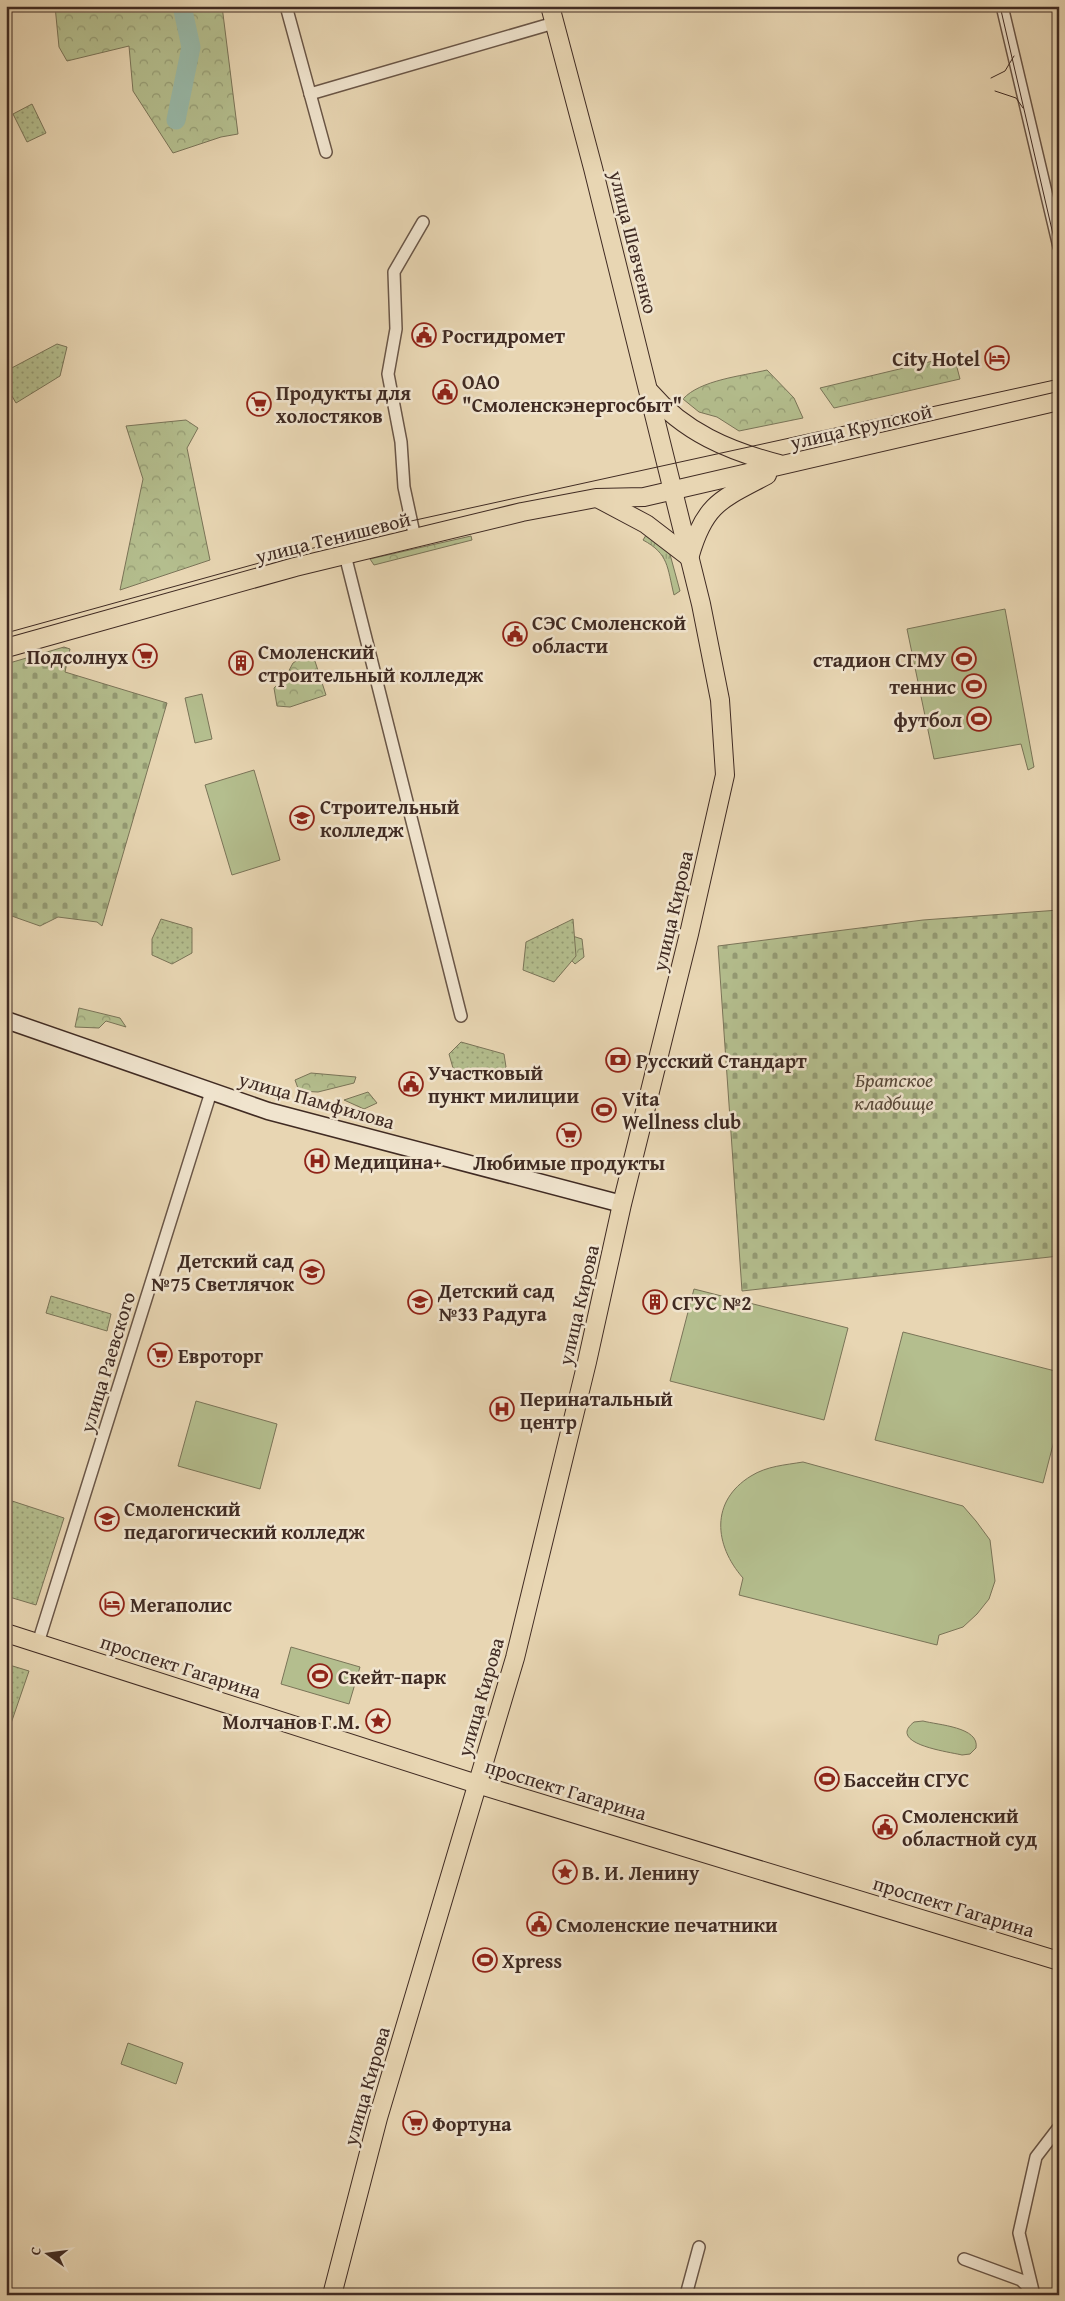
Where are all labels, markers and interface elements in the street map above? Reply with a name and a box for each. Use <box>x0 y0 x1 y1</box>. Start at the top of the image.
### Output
street label: улица Шевченко <box>602 166 666 317</box>
place label: Росгидромет <box>442 321 565 350</box>
public building icon: Росгидромет <box>411 322 437 348</box>
place label: City Hotel <box>892 344 980 373</box>
hotel icon: City Hotel <box>984 345 1010 371</box>
place label: ОАО "Смоленскэнергосбыт" <box>462 367 682 419</box>
place label: Продукты для холостяков <box>276 378 411 430</box>
public building icon: ОАО "Смоленскэнергосбыт" <box>432 379 458 405</box>
supermarket icon: Продукты для холостяков <box>246 391 272 417</box>
street label: улица Крупской <box>786 396 935 457</box>
street label: улица Тенишевой <box>251 504 414 571</box>
place label: СЭС Смоленской области <box>532 608 686 660</box>
public building icon: СЭС Смоленской области <box>502 621 528 647</box>
place label: Смоленский строительный колледж <box>258 637 483 689</box>
place label: Подсолнух <box>27 642 128 671</box>
supermarket icon: Подсолнух <box>132 643 158 669</box>
place label: стадион СГМУ <box>813 645 947 674</box>
sports icon: стадион СГМУ <box>951 646 977 672</box>
building icon: Смоленский строительный колледж <box>228 650 254 676</box>
place label: теннис <box>889 672 956 701</box>
sports icon: теннис <box>961 673 987 699</box>
place label: футбол <box>893 705 962 734</box>
sports icon: футбол <box>966 706 992 732</box>
place label: Строительный колледж <box>320 792 460 844</box>
school or university icon: Строительный колледж <box>289 805 315 831</box>
street label: улица Кирова <box>644 847 700 975</box>
place label: Русский Стандарт <box>636 1046 807 1075</box>
bank icon: Русский Стандарт <box>605 1047 631 1073</box>
place label: Участковый пункт милиции <box>428 1058 579 1110</box>
street label: улица Памфилова <box>235 1064 399 1136</box>
park label: Братское кладбище <box>854 1065 934 1117</box>
public building icon: Участковый пункт милиции <box>398 1071 424 1097</box>
place label: Vita Wellness club <box>622 1084 741 1136</box>
sports icon: Vita Wellness club <box>591 1097 617 1123</box>
supermarket icon: Любимые продукты <box>556 1122 582 1148</box>
place label: Медицина+ <box>334 1147 442 1176</box>
hospital icon: Медицина+ <box>304 1148 330 1174</box>
place label: Любимые продукты <box>473 1148 665 1177</box>
street label: улица Кирова <box>550 1241 606 1369</box>
place label: Детский сад №75 Светлячок <box>151 1246 295 1298</box>
school or university icon: Детский сад №75 Светлячок <box>299 1259 325 1285</box>
place label: Детский сад №33 Радуга <box>437 1276 554 1328</box>
street label: улица Раевского <box>71 1288 142 1437</box>
place label: СГУС №2 <box>672 1288 752 1317</box>
school or university icon: Детский сад №33 Радуга <box>407 1289 433 1315</box>
building icon: СГУС №2 <box>642 1289 668 1315</box>
place label: Евроторг <box>178 1341 263 1370</box>
supermarket icon: Евроторг <box>147 1342 173 1368</box>
place label: Перинатальный центр <box>520 1384 673 1436</box>
hospital icon: Перинатальный центр <box>489 1396 515 1422</box>
place label: Смоленский педагогический колледж <box>124 1494 365 1546</box>
school or university icon: Смоленский педагогический колледж <box>94 1506 120 1532</box>
place label: Мегаполис <box>130 1590 232 1619</box>
hotel icon: Мегаполис <box>99 1591 125 1617</box>
street label: проспект Гагарина <box>97 1626 266 1706</box>
street label: улица Кирова <box>449 1634 511 1761</box>
place label: Скейт-парк <box>338 1662 447 1691</box>
sports icon: Скейт-парк <box>307 1663 333 1689</box>
place label: Молчанов Г.М. <box>223 1707 360 1736</box>
place icon: Молчанов Г.М. <box>365 1708 391 1734</box>
street label: проспект Гагарина <box>482 1751 651 1827</box>
place label: Бассейн СГУС <box>844 1765 969 1794</box>
sports icon: Бассейн СГУС <box>814 1766 840 1792</box>
place label: Смоленский областной суд <box>902 1801 1037 1853</box>
public building icon: Смоленский областной суд <box>872 1814 898 1840</box>
place label: В. И. Ленину <box>582 1858 700 1887</box>
place icon: В. И. Ленину <box>552 1859 578 1885</box>
street label: проспект Гагарина <box>870 1868 1039 1944</box>
place label: Смоленские печатники <box>556 1910 778 1939</box>
public building icon: Смоленские печатники <box>526 1911 552 1937</box>
place label: Xpress <box>502 1946 562 1975</box>
sports icon: Xpress <box>472 1947 498 1973</box>
street label: улица Кирова <box>335 2023 397 2150</box>
place label: Фортуна <box>432 2109 512 2138</box>
supermarket icon: Фортуна <box>402 2110 428 2136</box>
north arrow <box>22 2228 72 2278</box>
text: С <box>25 2245 46 2257</box>

